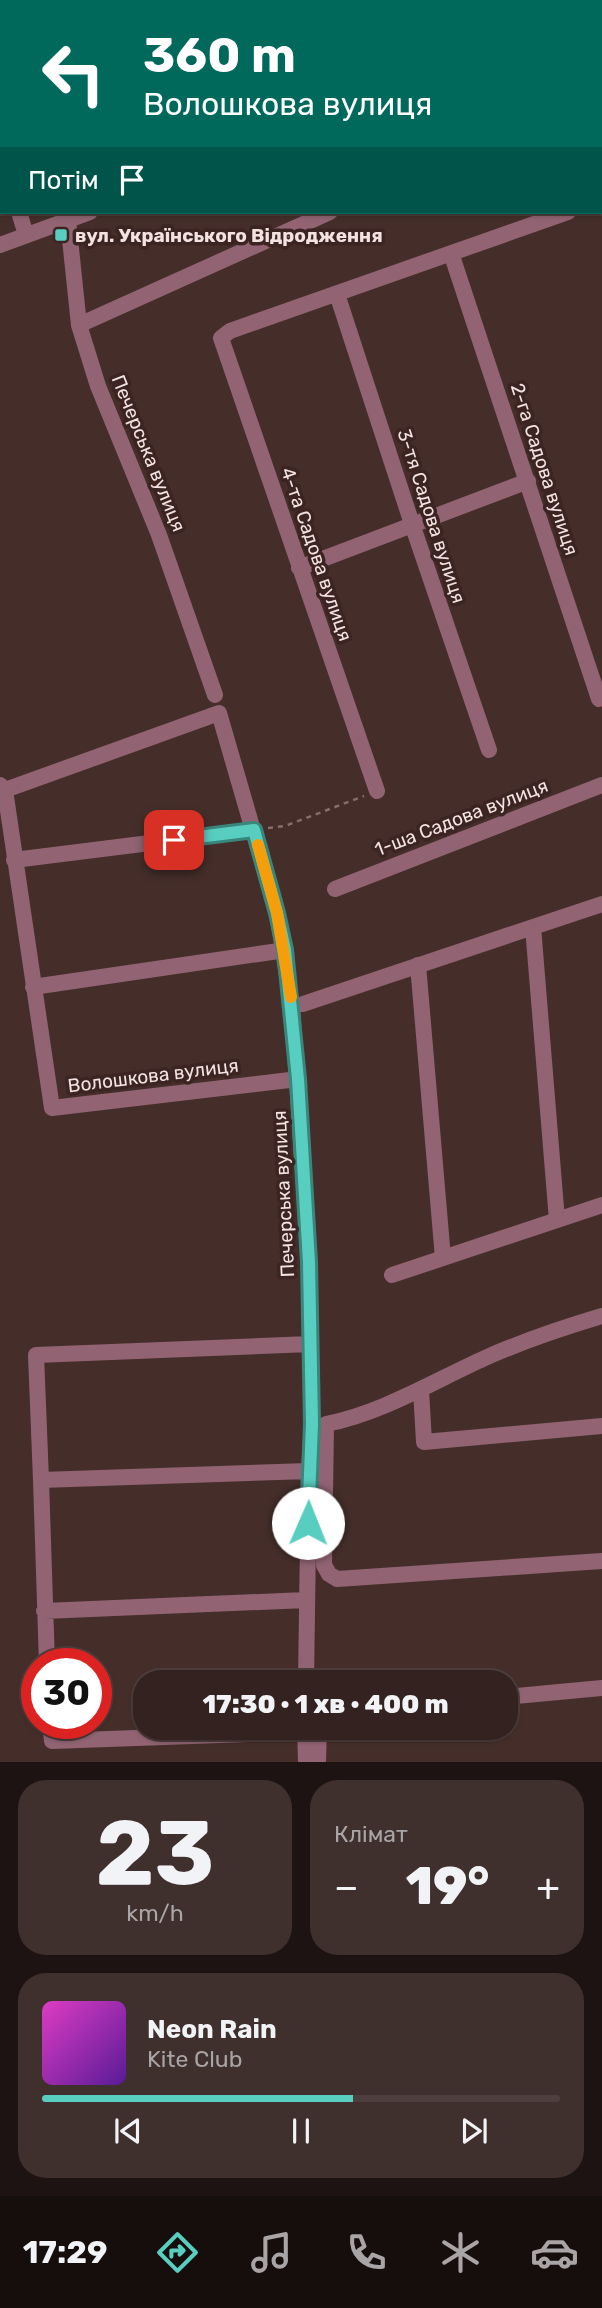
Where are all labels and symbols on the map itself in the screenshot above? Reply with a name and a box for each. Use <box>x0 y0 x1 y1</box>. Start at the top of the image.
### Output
place label: вул. Українського Відродження <box>75 224 383 247</box>
marker: вул. Українського Відродження <box>53 227 69 243</box>
street label: Печерська вулиця <box>107 371 191 535</box>
street label: 2-га Садова вулиця <box>506 380 583 558</box>
street label: 3-тя Садова вулиця <box>393 426 471 606</box>
street label: 4-та Садова вулиця <box>276 464 357 644</box>
street label: 1-ша Садова вулиця <box>371 774 551 861</box>
pin <box>144 810 204 870</box>
street label: Волошкова вулиця <box>66 1054 240 1097</box>
street label: Печерська вулиця <box>268 1110 299 1278</box>
position arrow <box>271 1486 345 1560</box>
speed limit sign: 30 <box>21 1648 112 1739</box>

